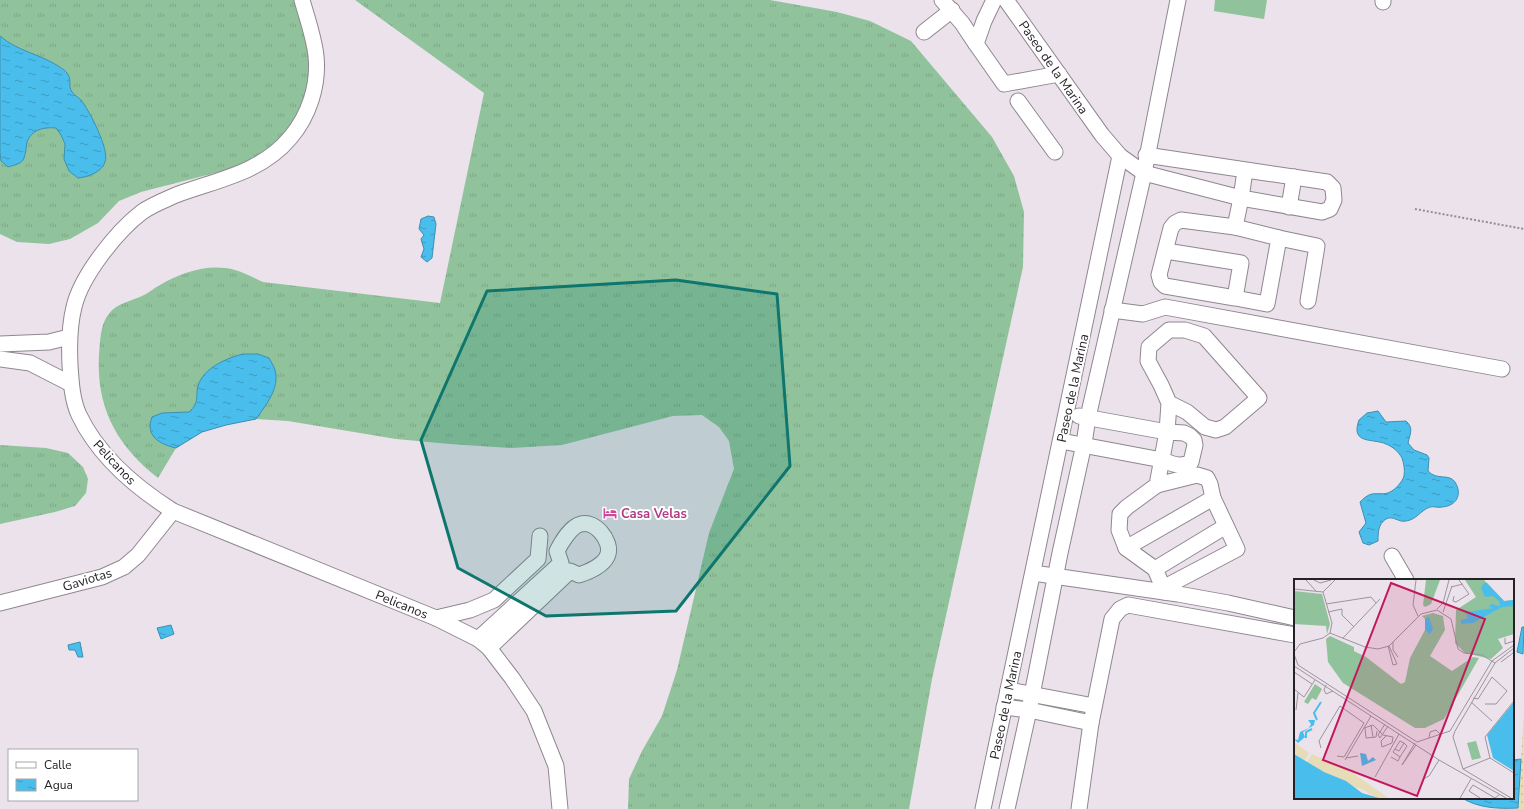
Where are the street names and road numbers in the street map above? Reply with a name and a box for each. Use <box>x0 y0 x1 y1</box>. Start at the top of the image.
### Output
street label: Paseo de la Marina <box>1014 17 1092 118</box>
street label: Paseo de la Marina <box>1053 332 1093 444</box>
street label: Pelicanos <box>89 436 140 489</box>
street label: Gaviotas <box>60 564 114 596</box>
street label: Pelicanos <box>373 586 431 624</box>
street label: Paseo de la Marina <box>986 649 1026 761</box>

